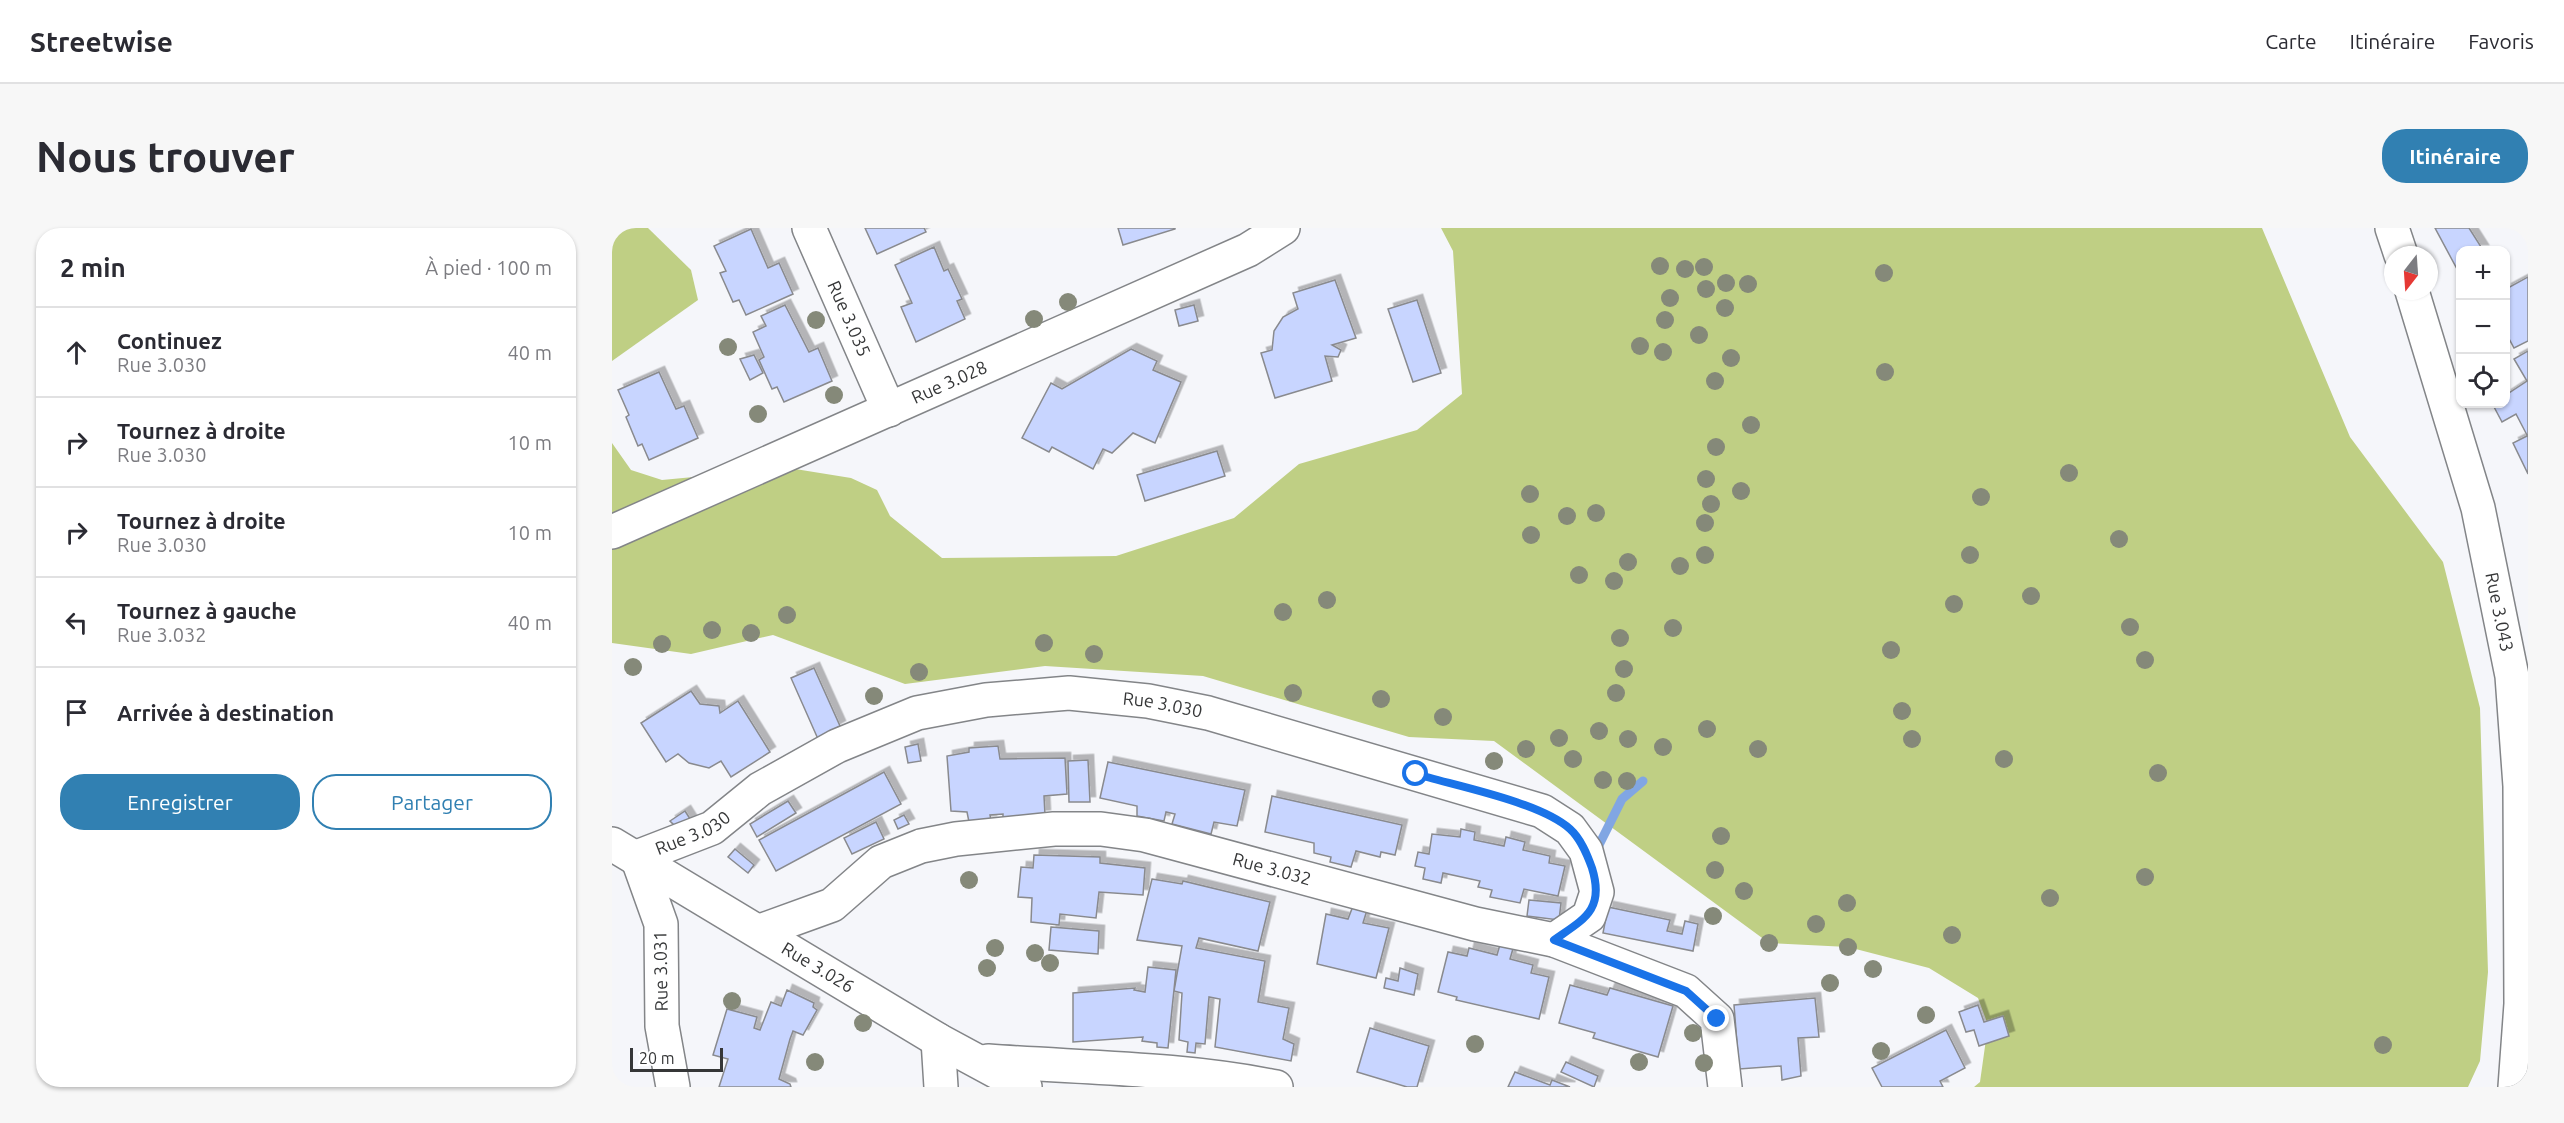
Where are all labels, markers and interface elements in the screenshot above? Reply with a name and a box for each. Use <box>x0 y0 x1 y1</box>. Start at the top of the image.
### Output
text: Streetwise <box>30 26 173 57</box>
text: Carte <box>2265 29 2317 53</box>
text: Itinéraire <box>2350 29 2435 53</box>
text: Favoris <box>2468 29 2534 53</box>
button: Itinéraire <box>2382 129 2528 183</box>
text: Nous trouver <box>36 133 295 180</box>
north arrow <box>2384 246 2438 300</box>
map controls <box>2456 246 2510 408</box>
button: + <box>2456 246 2510 300</box>
text: 2 min <box>60 253 126 282</box>
text: À pied · 100 m <box>425 256 552 279</box>
street label: Rue 3.035 <box>824 277 875 359</box>
button: − <box>2456 300 2510 354</box>
text: Continuez <box>117 328 222 353</box>
icon: ahead <box>60 336 93 369</box>
text: 40 m <box>508 341 552 364</box>
text: Rue 3.030 <box>117 353 207 376</box>
button: locate <box>2456 354 2510 408</box>
street label: Rue 3.028 <box>908 356 990 407</box>
text: Tournez à droite <box>117 418 286 443</box>
icon: right <box>60 426 93 459</box>
text: 10 m <box>508 431 552 454</box>
text: Rue 3.030 <box>117 443 207 466</box>
text: Tournez à droite <box>117 508 286 533</box>
icon: right <box>60 516 93 549</box>
text: 10 m <box>508 521 552 544</box>
text: Rue 3.030 <box>117 533 207 556</box>
street label: Rue 3.043 <box>2482 570 2518 653</box>
text: Tournez à gauche <box>117 598 297 623</box>
icon: left <box>60 606 93 639</box>
text: 40 m <box>508 611 552 634</box>
text: Rue 3.032 <box>117 623 207 646</box>
street label: Rue 3.030 <box>1122 687 1204 721</box>
icon: arrive <box>60 696 93 729</box>
text: Arrivée à destination <box>117 700 334 725</box>
route start <box>1402 760 1428 786</box>
button: Enregistrer <box>60 774 300 830</box>
button: Partager <box>312 774 552 830</box>
street label: Rue 3.030 <box>652 806 734 858</box>
street label: Rue 3.032 <box>1231 848 1314 888</box>
street label: Rue 3.031 <box>649 931 671 1011</box>
street label: Rue 3.026 <box>779 937 858 996</box>
route end <box>1703 1005 1729 1031</box>
scale bar <box>630 1045 723 1072</box>
text: 20 m <box>639 1049 675 1067</box>

